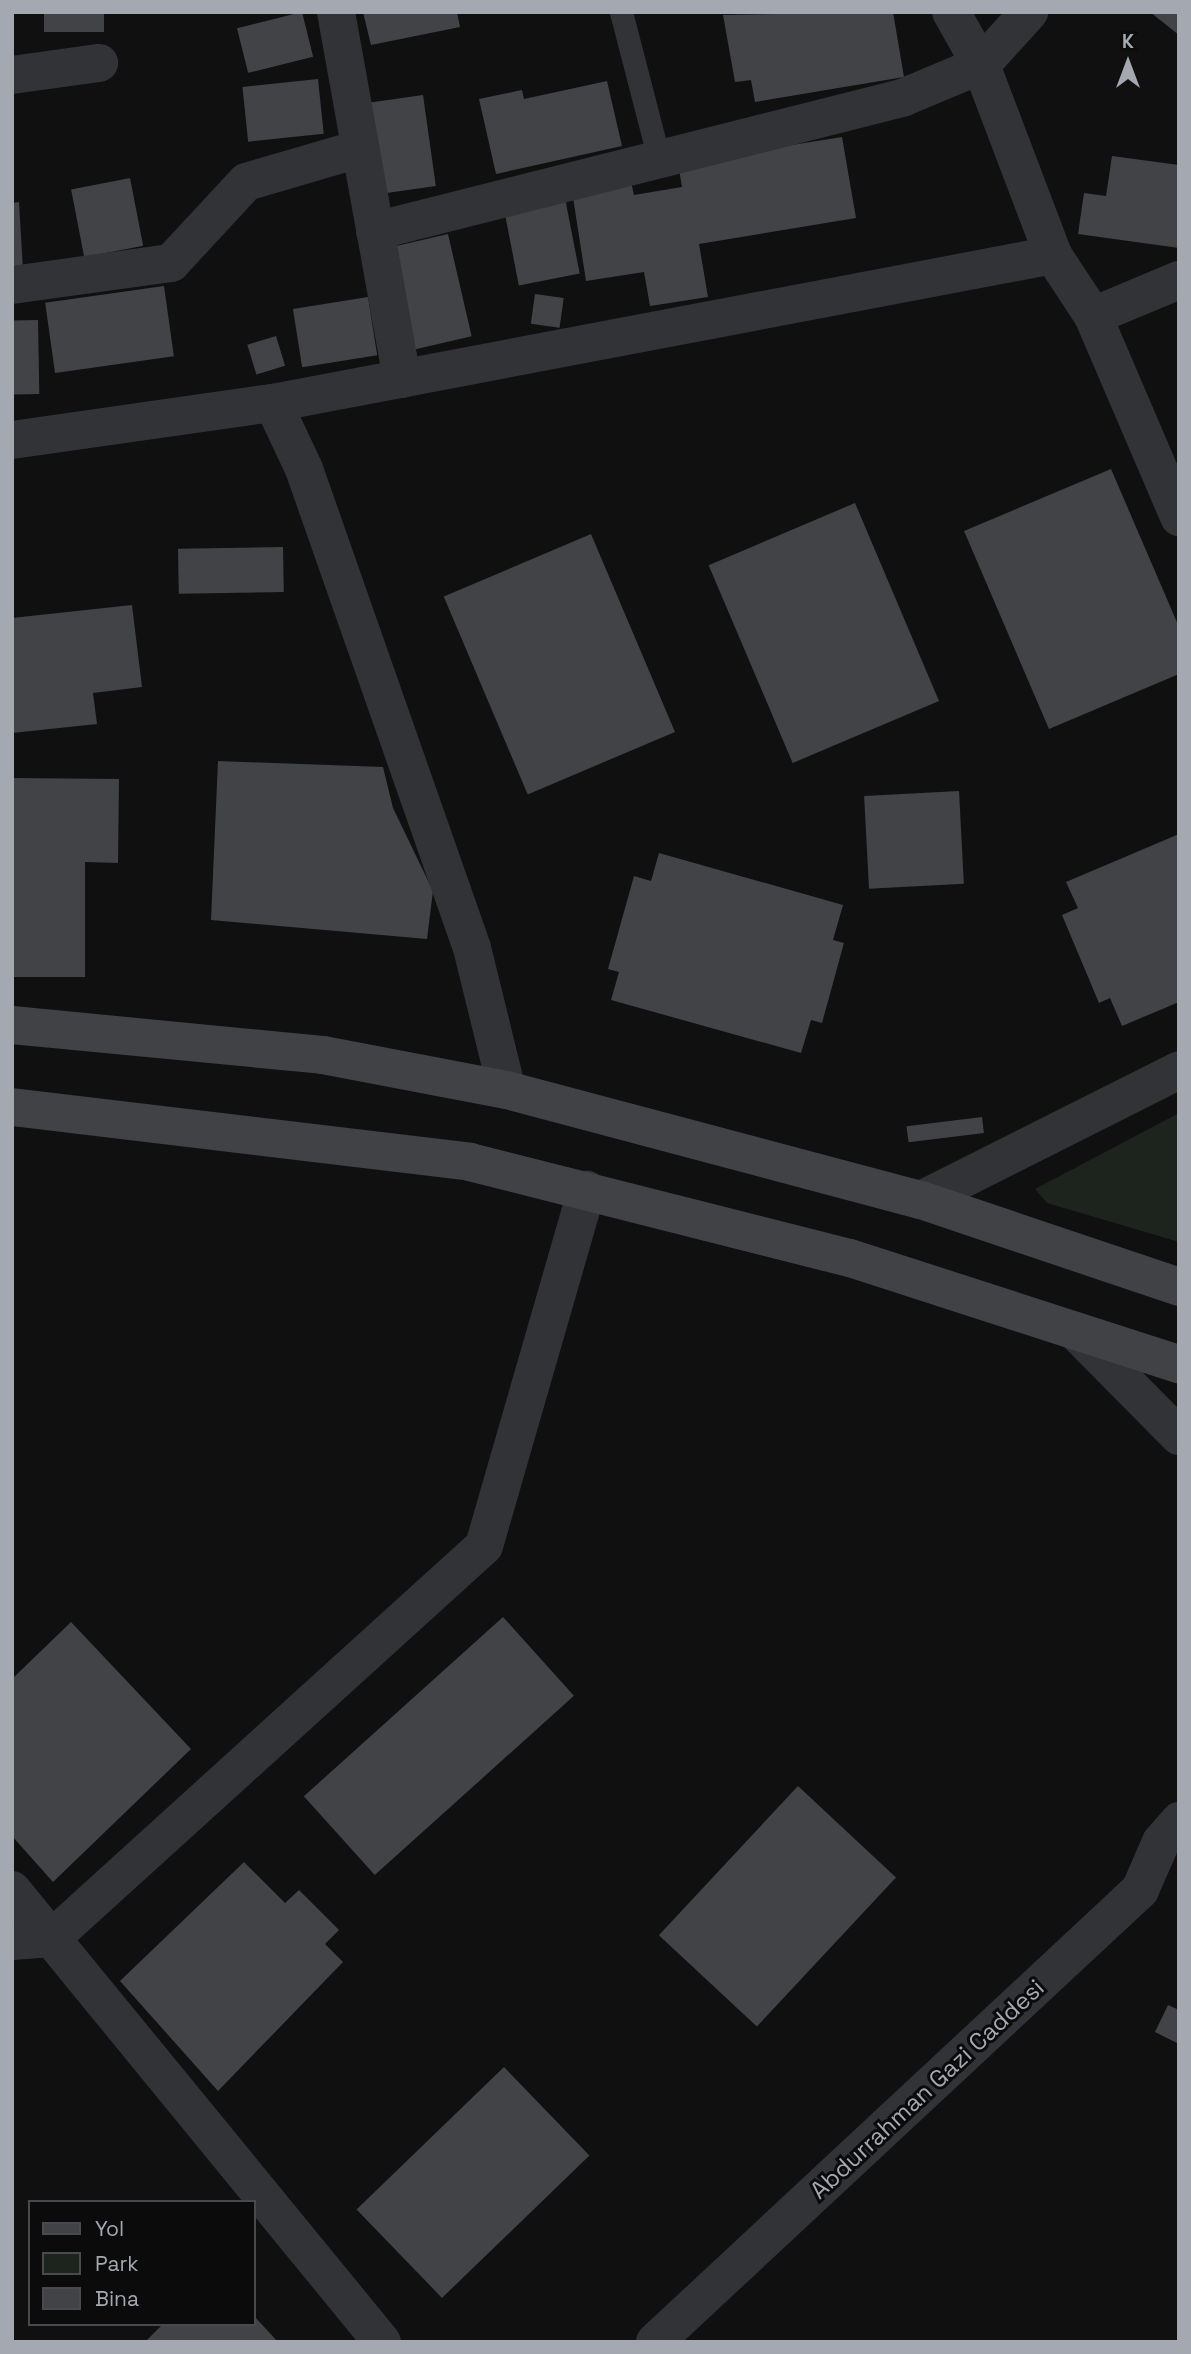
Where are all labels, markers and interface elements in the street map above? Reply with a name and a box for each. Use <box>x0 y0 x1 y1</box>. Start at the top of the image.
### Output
north arrow <box>1093 28 1163 98</box>
text: K <box>1122 29 1134 54</box>
street label: Abdurrahman Gazi Caddesi <box>804 1973 1050 2205</box>
legend <box>28 2200 256 2326</box>
text: Yol <box>95 2215 124 2242</box>
text: Park <box>95 2250 139 2277</box>
text: Bina <box>95 2285 139 2312</box>

